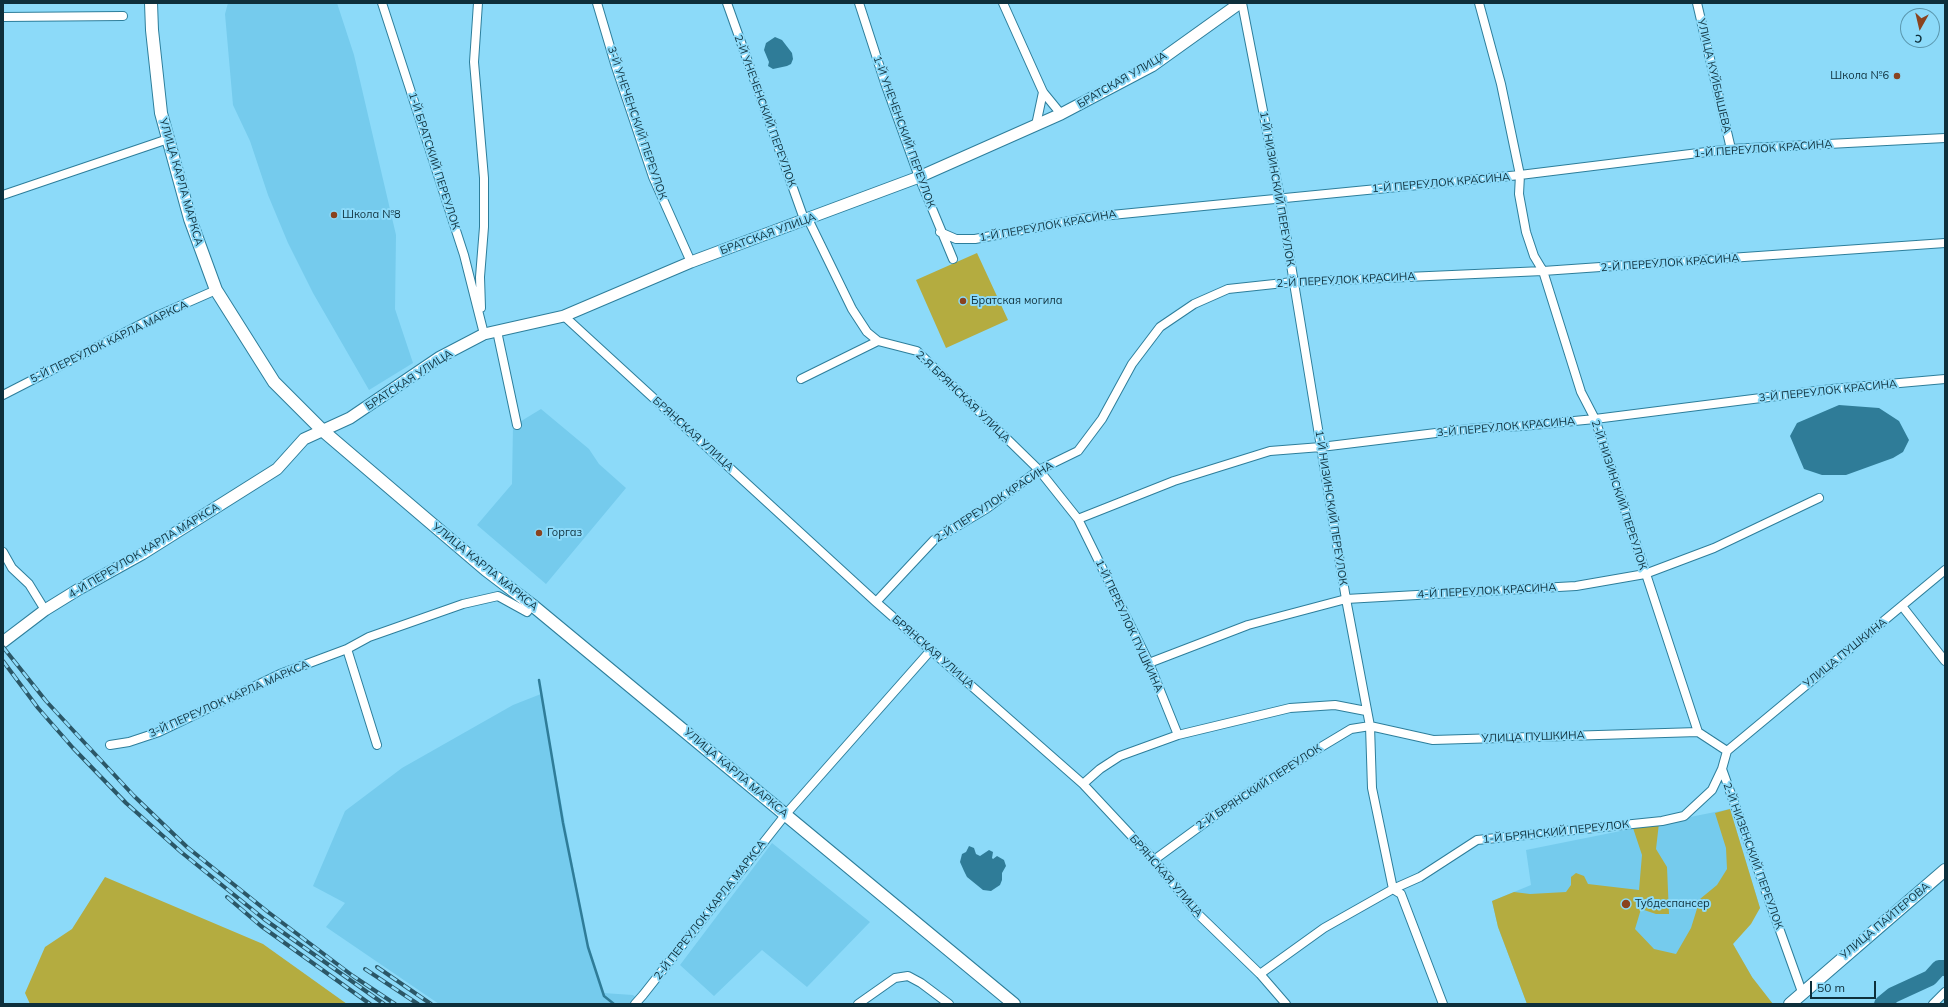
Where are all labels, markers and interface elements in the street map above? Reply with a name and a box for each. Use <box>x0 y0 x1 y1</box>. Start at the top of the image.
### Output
north arrow <box>1900 8 1940 48</box>
street label: УЛИЦА КУЙБЫШЕВА <box>1694 17 1734 135</box>
text: С <box>1914 31 1923 46</box>
street label: 2-Й УНЕЧЕНСКИЙ ПЕРЕУЛОК <box>731 33 799 189</box>
street label: 3-Й УНЕЧЕНСКИЙ ПЕРЕУЛОК <box>605 45 669 201</box>
street label: БРАТСКАЯ УЛИЦА <box>1075 49 1169 111</box>
street label: 1-Й УНЕЧЕНСКИЙ ПЕРЕУЛОК <box>870 54 938 210</box>
place label: Школа №6 <box>1830 69 1889 83</box>
marker: Школа №6 <box>1892 71 1902 81</box>
street label: 1-Й БРАТСКИЙ ПЕРЕУЛОК <box>406 91 462 231</box>
street label: 1-Й НИЗИНСКИЙ ПЕРЕУЛОК <box>1257 111 1297 267</box>
street label: УЛИЦА КАРЛА МАРКСА <box>156 117 206 247</box>
street label: 1-Й ПЕРЕУЛОК КРАСИНА <box>1693 138 1833 160</box>
street label: 1-Й ПЕРЕУЛОК КРАСИНА <box>1371 170 1511 196</box>
street label: 1-Й ПЕРЕУЛОК КРАСИНА <box>979 207 1117 245</box>
place label: Школа №8 <box>342 208 401 222</box>
marker: Школа №8 <box>329 210 339 220</box>
street label: БРАТСКАЯ УЛИЦА <box>718 211 818 257</box>
street label: 2-Й ПЕРЕУЛОК КРАСИНА <box>1600 252 1740 274</box>
street label: 2-Й ПЕРЕУЛОК КРАСИНА <box>1276 270 1416 290</box>
place label: Братская могила <box>971 294 1062 308</box>
marker: Братская могила <box>958 296 968 306</box>
street label: 5-Й ПЕРЕУЛОК КАРЛА МАРКСА <box>28 298 190 386</box>
street label: БРАТСКАЯ УЛИЦА <box>363 347 455 413</box>
street label: 2-Я БРЯНСКАЯ УЛИЦА <box>913 348 1013 446</box>
street label: 3-Й ПЕРЕУЛОК КРАСИНА <box>1758 377 1898 405</box>
street label: БРЯНСКАЯ УЛИЦА <box>650 394 736 474</box>
street label: 3-Й ПЕРЕУЛОК КРАСИНА <box>1436 414 1576 440</box>
street label: 2-Й НИЗИНСКИЙ ПЕРЕУЛОК <box>1588 418 1650 572</box>
street label: 1-Й НИЗИНСКИЙ ПЕРЕУЛОК <box>1312 430 1350 586</box>
street label: 2-Й ПЕРЕУЛОК КРАСИНА <box>932 459 1056 545</box>
street label: 4-Й ПЕРЕУЛОК КАРЛА МАРКСА <box>66 501 222 601</box>
street label: УЛИЦА КАРЛА МАРКСА <box>430 520 540 614</box>
place label: Горгаз <box>547 526 582 540</box>
marker: Горгаз <box>534 528 544 538</box>
street label: 1-Й ПЕРЕУЛОК ПУШКИНА <box>1092 558 1166 694</box>
street label: 4-Й ПЕРЕУЛОК КРАСИНА <box>1417 581 1557 601</box>
street label: БРЯНСКАЯ УЛИЦА <box>889 613 977 691</box>
street label: УЛИЦА ПУШКИНА <box>1801 615 1889 691</box>
street label: 3-Й ПЕРЕУЛОК КАРЛА МАРКСА <box>147 658 311 740</box>
street label: УЛИЦА КАРЛА МАРКСА <box>681 725 791 821</box>
street label: УЛИЦА ПУШКИНА <box>1481 729 1585 745</box>
street label: 2-Й БРЯНСКИЙ ПЕРЕУЛОК <box>1194 741 1324 833</box>
street label: 2-Й НИЗЕНСКИЙ ПЕРЕУЛОК <box>1720 781 1786 931</box>
street label: 1-Й БРЯНСКИЙ ПЕРЕУЛОК <box>1482 818 1630 846</box>
street label: БРЯНСКАЯ УЛИЦА <box>1127 832 1205 920</box>
street label: 2-Й ПЕРЕУЛОК КАРЛА МАРКСА <box>651 838 769 982</box>
street label: УЛИЦА ПАЙТЕРОВА <box>1838 880 1932 962</box>
place label: Тубдеспансер <box>1635 897 1710 911</box>
marker: Тубдеспансер <box>1620 898 1632 910</box>
scale bar <box>1812 973 1878 999</box>
text: 50 m <box>1817 980 1845 995</box>

